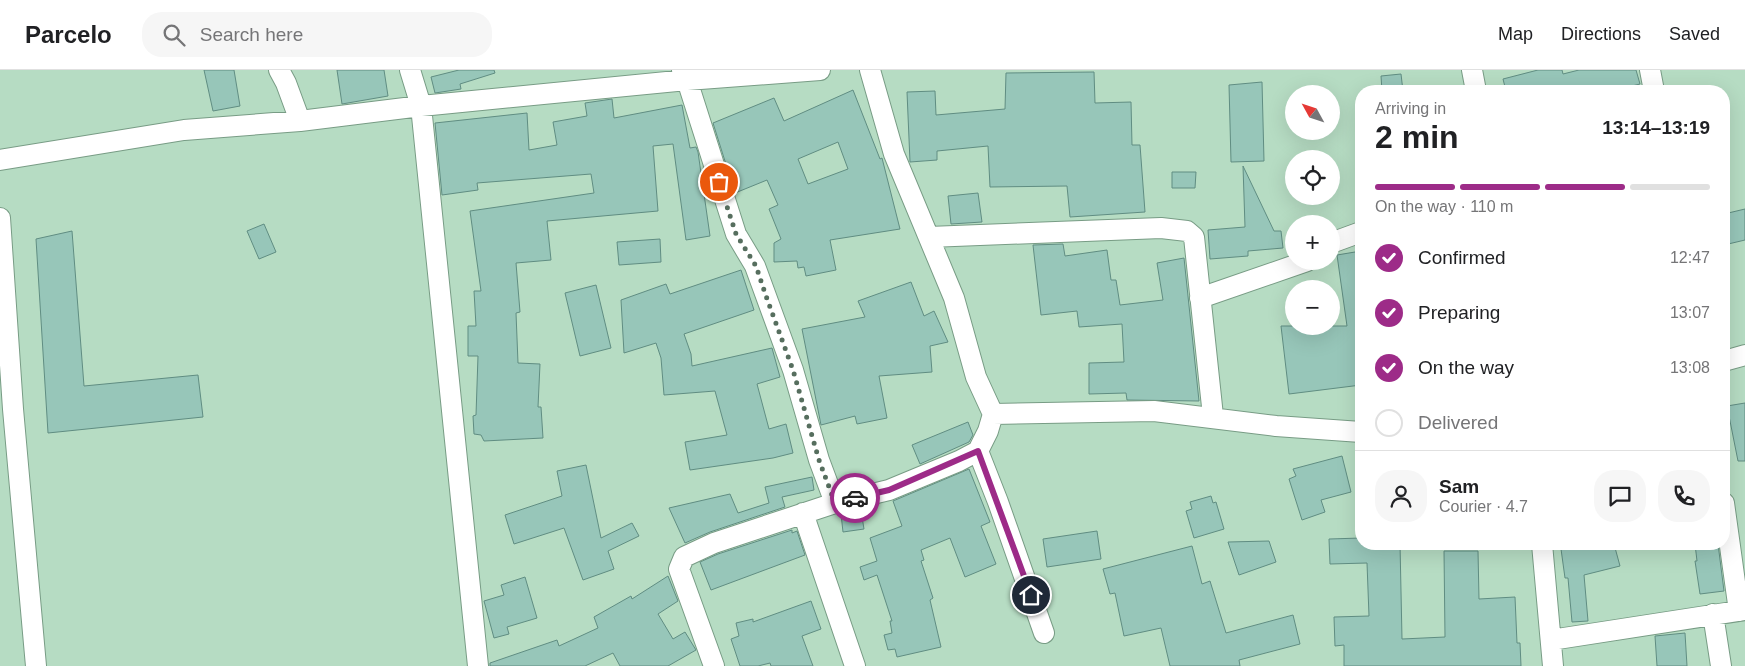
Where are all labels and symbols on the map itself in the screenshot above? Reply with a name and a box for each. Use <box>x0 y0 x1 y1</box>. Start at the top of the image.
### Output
north arrow <box>1285 85 1340 140</box>
pin <box>698 161 740 203</box>
courier <box>830 473 880 523</box>
pin <box>1010 574 1052 616</box>

